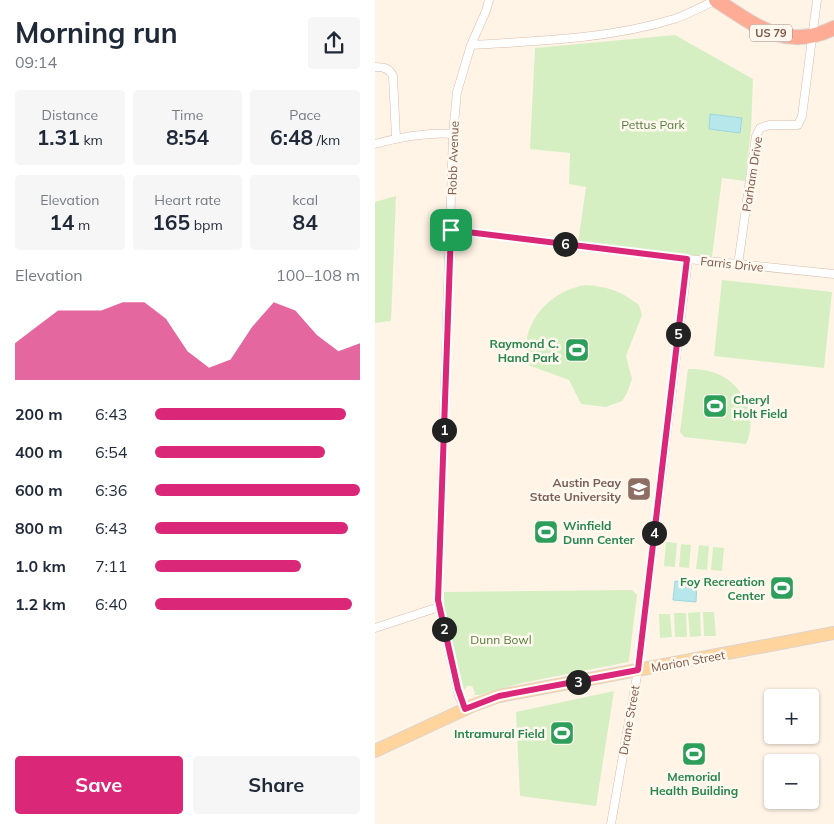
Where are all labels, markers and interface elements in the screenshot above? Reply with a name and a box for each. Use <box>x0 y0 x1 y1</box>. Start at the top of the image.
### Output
text: Morning run <box>15 15 178 50</box>
button: share <box>308 17 360 69</box>
road number: US 79 <box>750 24 792 42</box>
text: 09:14 <box>15 52 57 72</box>
text: Distance <box>42 106 98 124</box>
text: Time <box>172 106 203 124</box>
text: Pace <box>289 106 321 124</box>
park label: Pettus Park <box>621 117 686 132</box>
street label: Robb Avenue <box>444 121 462 195</box>
text: 1.31 <box>37 124 80 150</box>
text: 8:54 <box>166 124 209 150</box>
text: 6:48 <box>270 124 313 150</box>
text: km <box>80 131 103 149</box>
text: /km <box>313 131 340 149</box>
street label: Parham Drive <box>739 135 765 213</box>
text: Elevation <box>40 191 99 209</box>
text: Heart rate <box>154 191 221 209</box>
text: kcal <box>292 191 318 209</box>
text: 14 <box>49 209 74 235</box>
text: 165 <box>152 209 190 235</box>
text: 84 <box>293 209 318 235</box>
pin <box>430 209 472 251</box>
text: m <box>74 216 90 234</box>
text: bpm <box>190 216 223 234</box>
icon: arrive <box>437 216 465 244</box>
pin: 6 <box>553 232 577 256</box>
text: 6 <box>561 235 570 253</box>
street label: Farris Drive <box>700 253 764 275</box>
text: Elevation <box>15 265 83 285</box>
text: 100–108 m <box>276 265 360 285</box>
pin: 5 <box>665 322 691 346</box>
text: 5 <box>674 325 683 343</box>
place label: Raymond C. Hand Park <box>490 336 559 365</box>
sports icon: Raymond C. Hand Park <box>564 337 590 363</box>
place label: Cheryl Holt Field <box>733 392 788 421</box>
sports icon: Cheryl Holt Field <box>702 393 728 419</box>
text: 200 m <box>15 404 63 424</box>
text: 6:43 <box>95 404 127 424</box>
pin: 1 <box>431 418 457 442</box>
text: 1 <box>440 421 449 439</box>
text: 400 m <box>15 442 63 462</box>
text: 6:54 <box>95 442 127 462</box>
place label: Austin Peay State University <box>530 475 621 504</box>
school or university icon: Austin Peay State University <box>626 476 652 502</box>
text: 600 m <box>15 480 63 500</box>
text: 6:36 <box>95 480 127 500</box>
text: 800 m <box>15 518 63 538</box>
text: 6:43 <box>95 518 127 538</box>
place label: Winfield Dunn Center <box>563 518 635 547</box>
sports icon: Winfield Dunn Center <box>533 519 559 545</box>
pin: 4 <box>641 520 667 546</box>
text: 4 <box>650 524 659 542</box>
text: 1.0 km <box>15 556 66 576</box>
text: 7:11 <box>95 556 127 576</box>
place label: Foy Recreation Center <box>680 574 765 603</box>
sports icon: Foy Recreation Center <box>769 575 795 601</box>
text: 1.2 km <box>15 594 66 614</box>
text: 6:40 <box>95 594 127 614</box>
pin: 2 <box>431 616 457 642</box>
text: 2 <box>440 620 449 638</box>
park label: Dunn Bowl <box>470 632 532 647</box>
street label: Marion Street <box>650 647 726 675</box>
pin: 3 <box>565 670 591 694</box>
text: 3 <box>574 673 583 691</box>
street label: Drane Street <box>616 684 642 756</box>
map controls <box>764 689 819 809</box>
button: + <box>764 689 819 744</box>
sports icon: Intramural Field <box>549 720 575 746</box>
place label: Intramural Field <box>454 726 545 741</box>
sports icon: Memorial Health Building <box>681 741 707 767</box>
button: − <box>764 754 819 809</box>
button: Save <box>15 756 183 814</box>
button: Share <box>193 756 360 814</box>
place label: Memorial Health Building <box>650 769 738 798</box>

